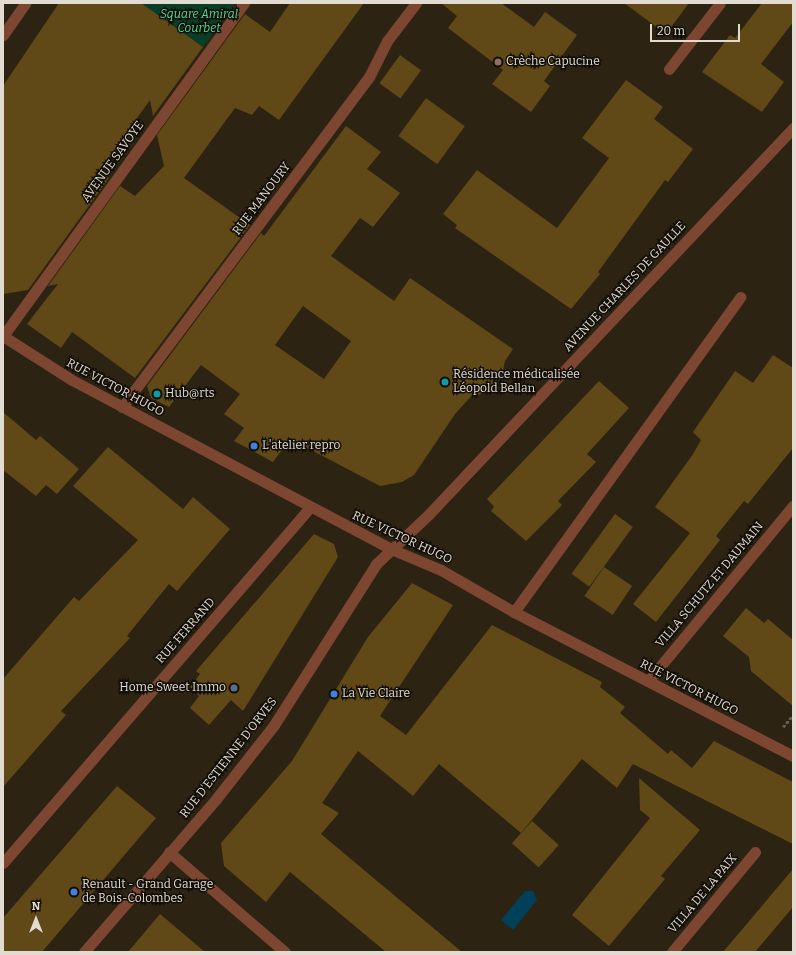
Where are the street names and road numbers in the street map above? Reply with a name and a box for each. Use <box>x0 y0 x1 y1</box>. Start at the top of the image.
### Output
street label: AVENUE SAVOYE <box>79 119 147 205</box>
street label: RUE MANOURY <box>230 160 294 238</box>
street label: AVENUE CHARLES DE GAULLE <box>561 219 689 355</box>
street label: RUE VICTOR HUGO <box>64 356 166 420</box>
street label: RUE VICTOR HUGO <box>350 509 454 567</box>
street label: VILLA SCHUTZ ET DAUMAIN <box>653 519 767 651</box>
street label: RUE FERRAND <box>154 595 218 667</box>
street label: RUE VICTOR HUGO <box>637 657 741 719</box>
street label: RUE D'ESTIENNE D'ORVES <box>178 695 280 821</box>
street label: VILLA DE LA PAIX <box>666 851 740 937</box>

